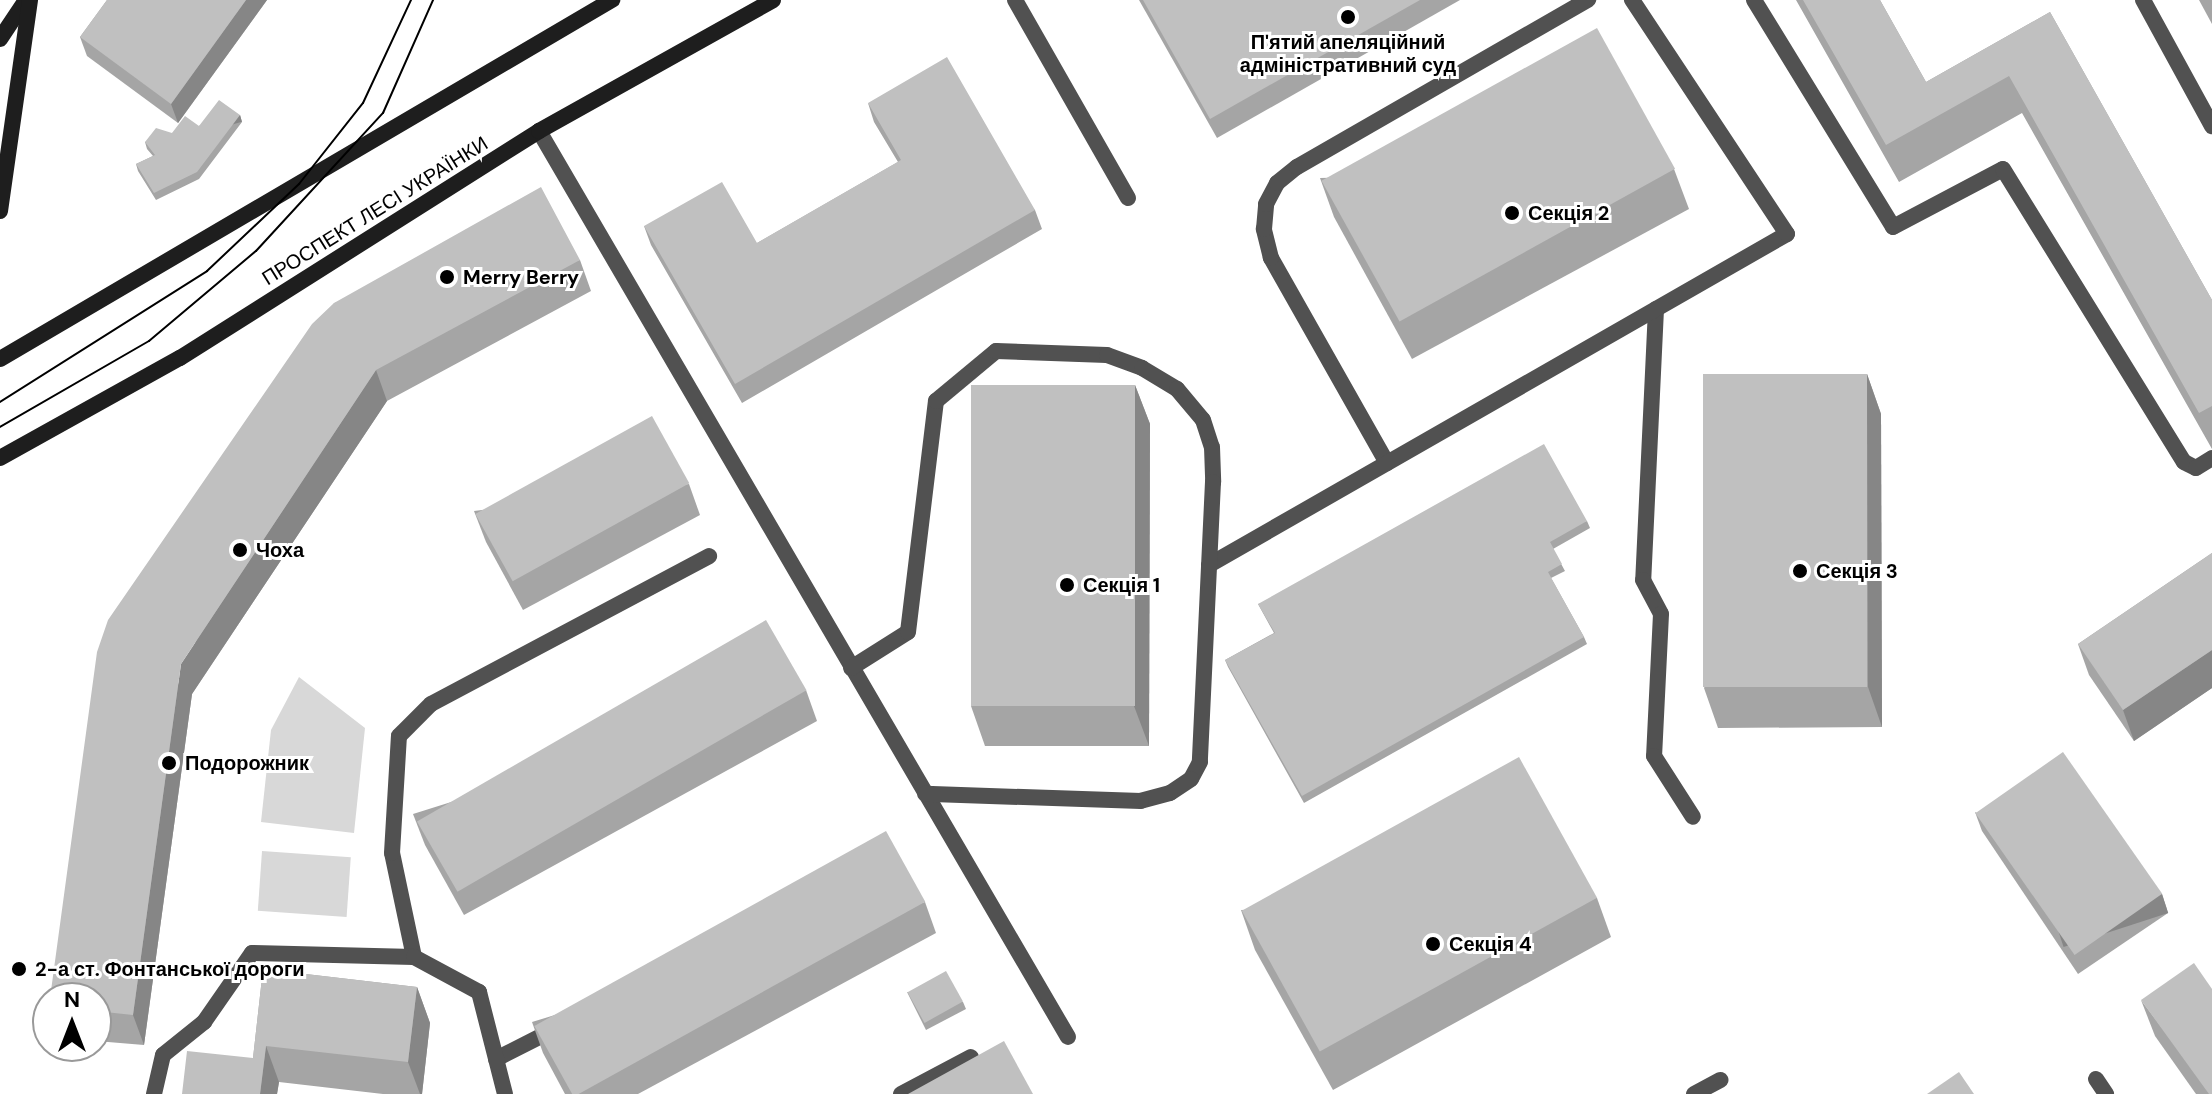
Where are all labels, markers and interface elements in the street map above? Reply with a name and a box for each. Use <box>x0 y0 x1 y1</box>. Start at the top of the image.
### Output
marker: П'ятий апеляційний адміністративний суд <box>1339 8 1357 26</box>
place label: П'ятий апеляційний адміністративний суд <box>1240 30 1456 77</box>
street label: ПРОСПЕКТ ЛЕСІ УКРАЇНКИ <box>258 131 492 291</box>
place label: Секція 2 <box>1528 201 1609 225</box>
marker: Секція 2 <box>1503 204 1521 222</box>
place label: Merry Berry <box>463 265 579 289</box>
marker: Merry Berry <box>438 268 456 286</box>
place label: Чоха <box>256 538 304 562</box>
marker: Чоха <box>231 541 249 559</box>
place label: Секція 3 <box>1816 559 1898 583</box>
marker: Секція 3 <box>1791 562 1809 580</box>
place label: Секція 1 <box>1083 573 1160 597</box>
marker: Секція 1 <box>1058 576 1076 594</box>
place label: Подорожник <box>185 751 309 775</box>
marker: Подорожник <box>160 754 178 772</box>
place label: Секція 4 <box>1449 932 1532 956</box>
marker: Секція 4 <box>1424 935 1442 953</box>
place label: 2-а ст. Фонтанської дороги <box>35 957 305 981</box>
marker: 2-а ст. Фонтанської дороги <box>10 960 28 978</box>
north arrow <box>32 982 112 1062</box>
text: N <box>64 985 80 1014</box>

